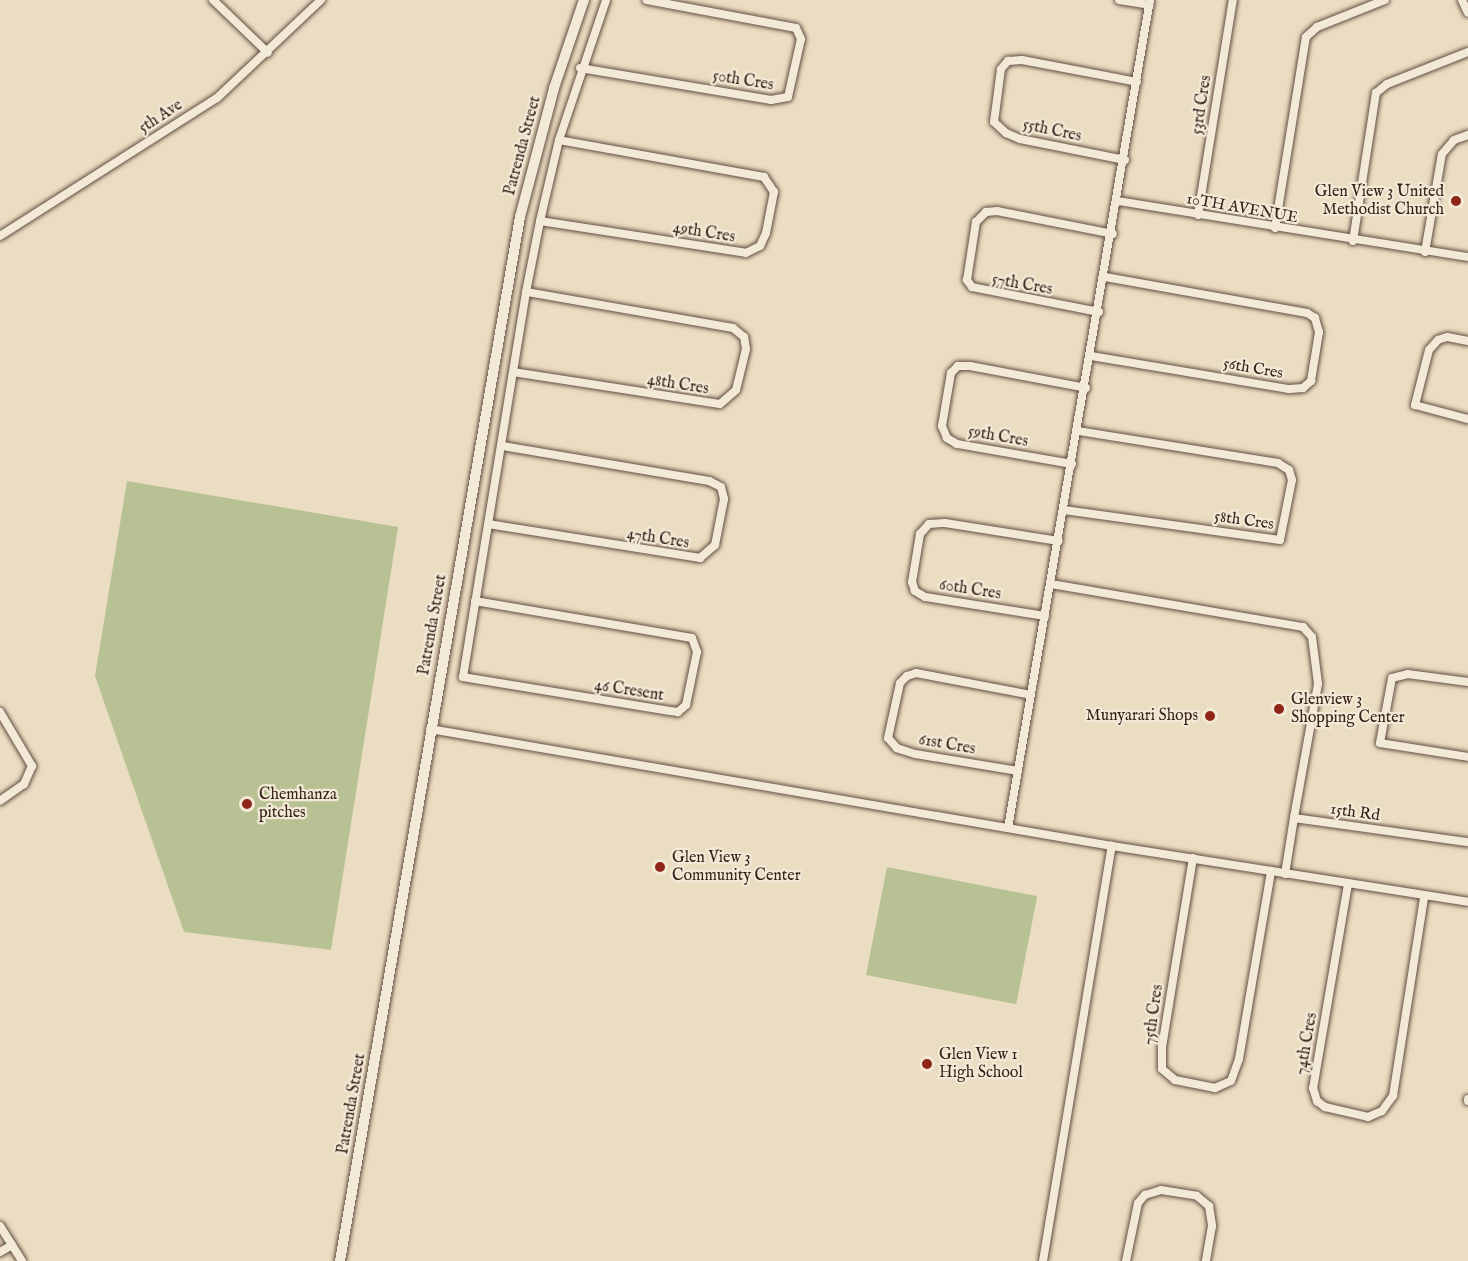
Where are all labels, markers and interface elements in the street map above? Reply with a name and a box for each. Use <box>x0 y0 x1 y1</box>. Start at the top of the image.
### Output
street label: 50th Cres <box>711 67 775 95</box>
street label: 53rd Cres <box>1188 74 1216 136</box>
street label: Patrenda Street <box>501 94 545 198</box>
street label: 5th Ave <box>136 96 186 138</box>
street label: 55th Cres <box>1021 115 1083 147</box>
place label: Glen View 3 United Methodist Church <box>1315 182 1444 220</box>
street label: 10TH AVENUE <box>1185 190 1299 228</box>
marker: Glen View 3 United Methodist Church <box>1449 194 1463 208</box>
street label: 49th Cres <box>672 219 736 247</box>
street label: 57th Cres <box>990 270 1054 300</box>
street label: 56th Cres <box>1222 354 1284 384</box>
street label: 48th Cres <box>646 371 710 399</box>
street label: 59th Cres <box>967 422 1029 452</box>
street label: 58th Cres <box>1213 507 1275 535</box>
street label: 47th Cres <box>626 525 690 553</box>
street label: Patrenda Street <box>415 573 451 677</box>
street label: 60th Cres <box>938 576 1002 604</box>
street label: 46 Cresent <box>593 676 665 706</box>
place label: Glenview 3 Shopping Center <box>1291 690 1405 728</box>
marker: Glenview 3 Shopping Center <box>1272 702 1286 716</box>
place label: Munyarari Shops <box>1086 706 1198 726</box>
marker: Munyarari Shops <box>1203 709 1217 723</box>
street label: 61st Cres <box>917 731 977 759</box>
place label: Chemhanza pitches <box>259 785 337 823</box>
marker: Chemhanza pitches <box>240 797 254 811</box>
street label: 15th Rd <box>1329 800 1381 826</box>
place label: Glen View 3 Community Center <box>672 848 801 886</box>
marker: Glen View 3 Community Center <box>653 860 667 874</box>
street label: 75th Cres <box>1140 983 1168 1047</box>
street label: 74th Cres <box>1292 1011 1322 1077</box>
place label: Glen View 1 High School <box>939 1045 1023 1083</box>
street label: Patrenda Street <box>334 1052 370 1156</box>
marker: Glen View 1 High School <box>920 1057 934 1071</box>

